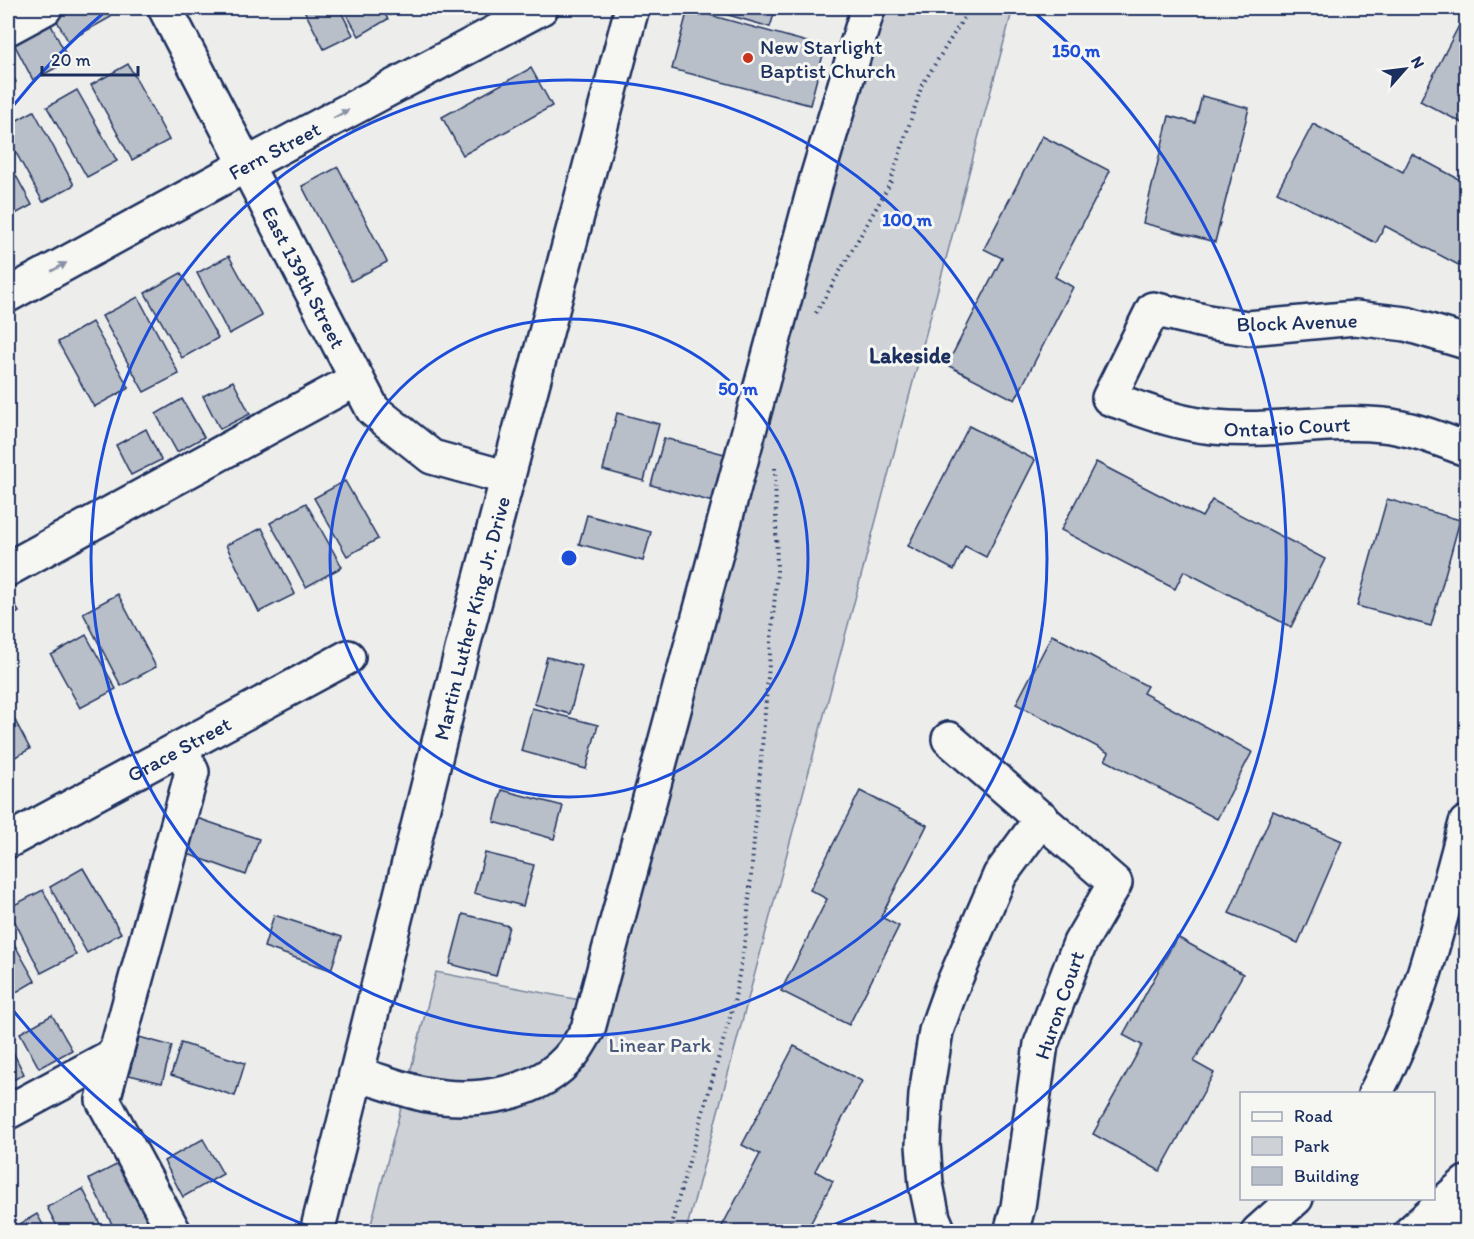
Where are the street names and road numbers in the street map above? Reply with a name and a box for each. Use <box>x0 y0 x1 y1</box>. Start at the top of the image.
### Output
street label: Fern Street <box>224 115 324 185</box>
street label: East 139th Street <box>257 202 351 352</box>
street label: Block Avenue <box>1236 307 1358 337</box>
street label: Ontario Court <box>1223 411 1351 441</box>
street label: Martin Luther King Jr. Drive <box>428 493 515 743</box>
street label: Grace Street <box>122 710 235 787</box>
street label: Huron Court <box>1029 947 1089 1063</box>

